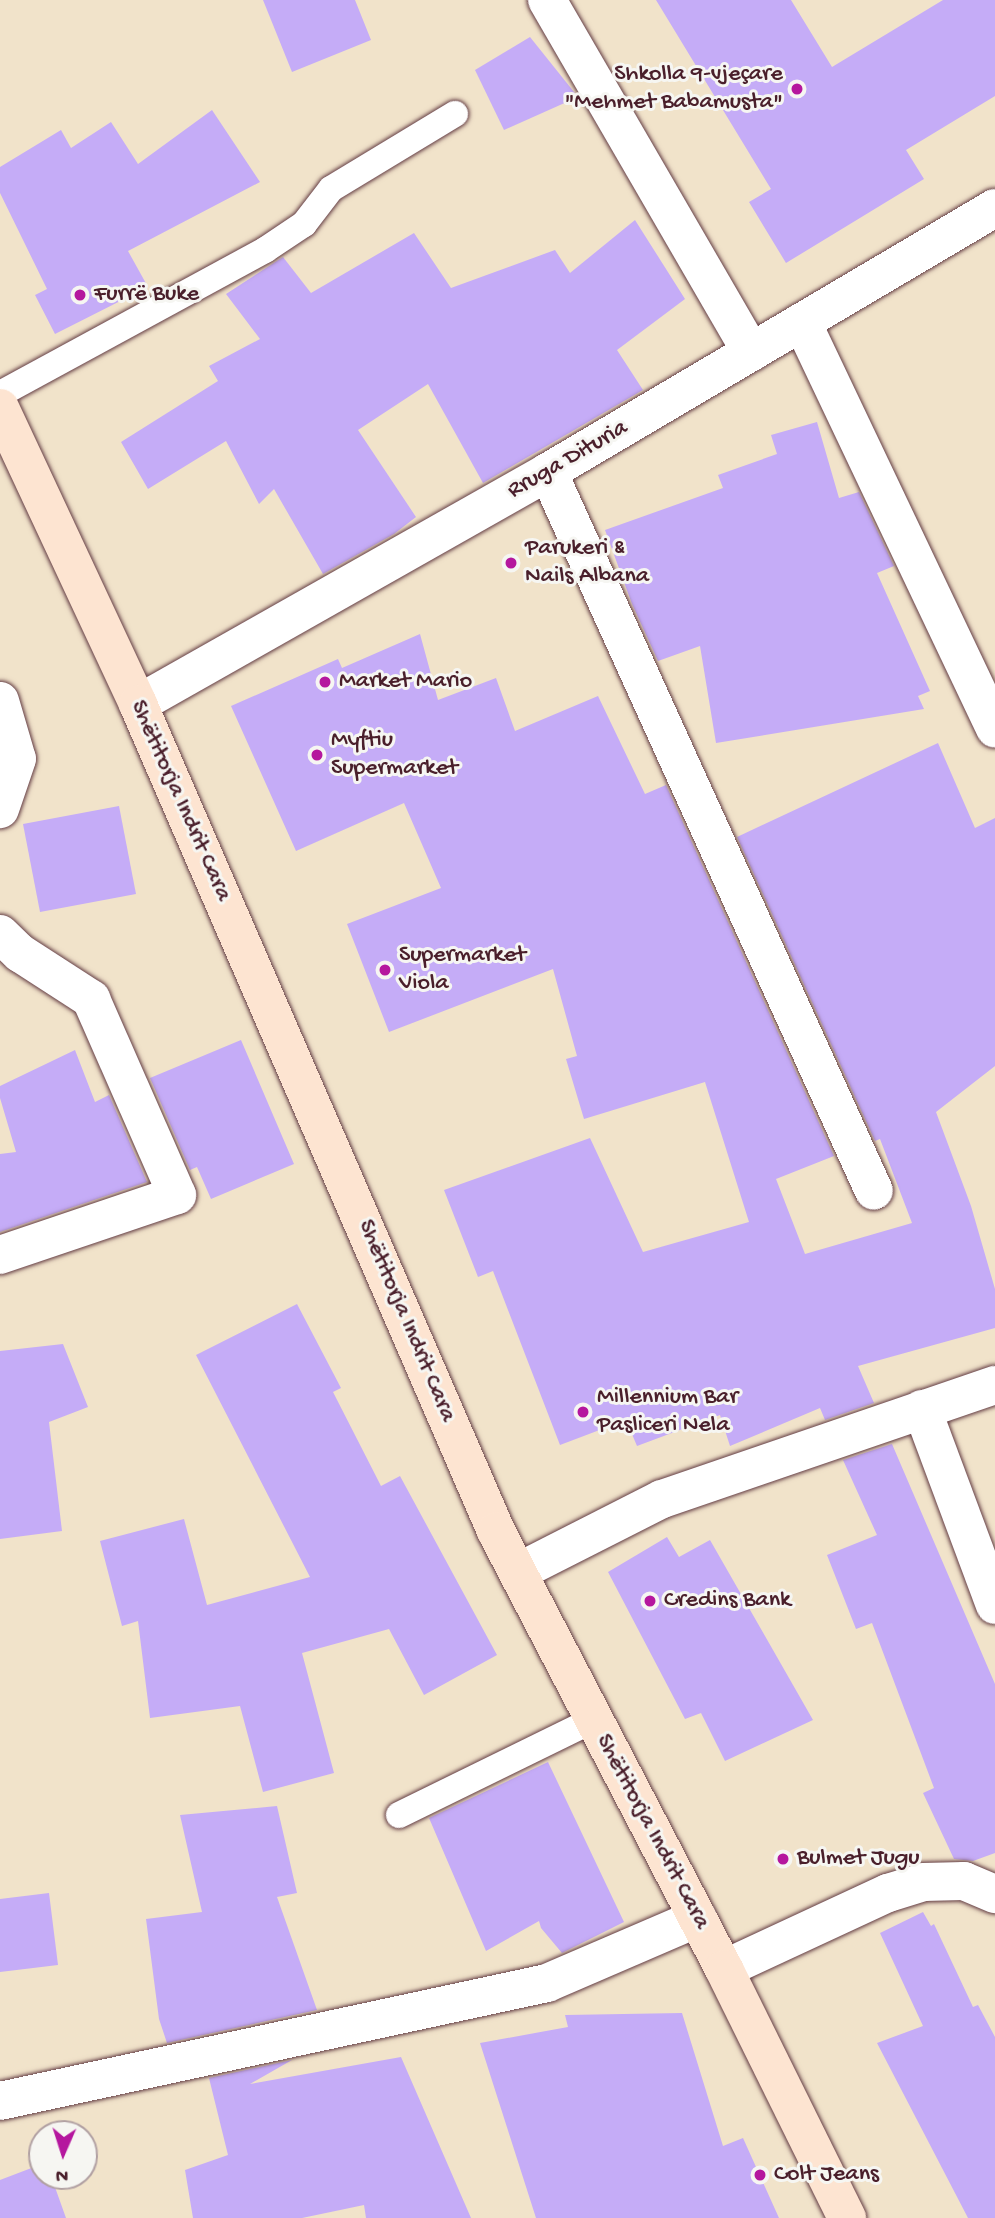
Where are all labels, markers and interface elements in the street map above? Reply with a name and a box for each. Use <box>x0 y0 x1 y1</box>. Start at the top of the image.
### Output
place label: Shkolla 9-vjeçare "Mehmet Babamusta" <box>564 61 783 117</box>
marker: Shkolla 9-vjeçare "Mehmet Babamusta" <box>789 81 805 97</box>
place label: Furrë Buke <box>94 281 199 309</box>
marker: Furrë Buke <box>72 287 88 303</box>
street label: Rruga Dituria <box>503 414 633 506</box>
place label: Parukeri & Nails Albana <box>525 535 649 591</box>
marker: Parukeri & Nails Albana <box>503 555 519 571</box>
place label: Market Mario <box>339 668 472 696</box>
marker: Market Mario <box>317 674 333 690</box>
street label: Shëtitorja Indrit Cara <box>123 696 237 906</box>
place label: Myftiu Supermarket <box>331 727 458 783</box>
marker: Myftiu Supermarket <box>309 747 325 763</box>
place label: Supermarket Viola <box>399 942 526 998</box>
marker: Supermarket Viola <box>377 962 393 978</box>
street label: Shëtitorja Indrit Cara <box>350 1216 462 1426</box>
place label: Millennium Bar Pasliceri Nela <box>597 1384 738 1440</box>
marker: Millennium Bar Pasliceri Nela <box>575 1404 591 1420</box>
place label: Credins Bank <box>664 1587 791 1615</box>
marker: Credins Bank <box>642 1593 658 1609</box>
street label: Shëtitorja Indrit Cara <box>588 1730 716 1934</box>
place label: Bulmet Jugu <box>797 1845 920 1873</box>
marker: Bulmet Jugu <box>775 1851 791 1867</box>
north arrow <box>28 2120 98 2190</box>
place label: Colt Jeans <box>774 2161 879 2189</box>
text: N <box>55 2163 69 2186</box>
marker: Colt Jeans <box>752 2167 768 2183</box>

